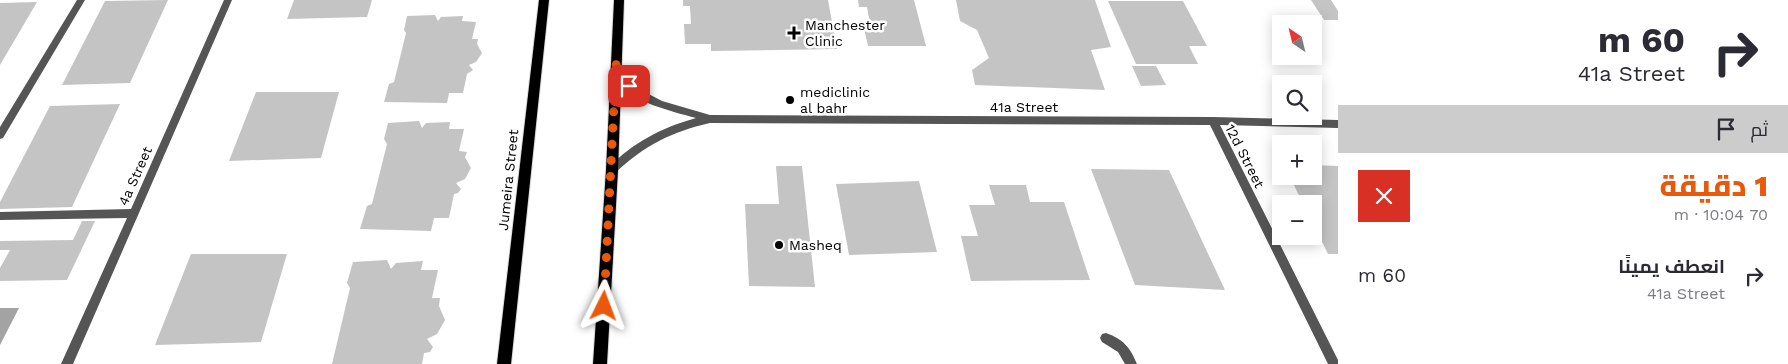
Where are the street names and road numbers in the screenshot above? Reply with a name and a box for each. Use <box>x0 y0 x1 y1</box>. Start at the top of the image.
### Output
street label: 41a Street <box>990 99 1058 115</box>
street label: 12d Street <box>1222 121 1268 191</box>
street label: Jumeira Street <box>495 129 521 231</box>
street label: 4a Street <box>115 144 155 208</box>

